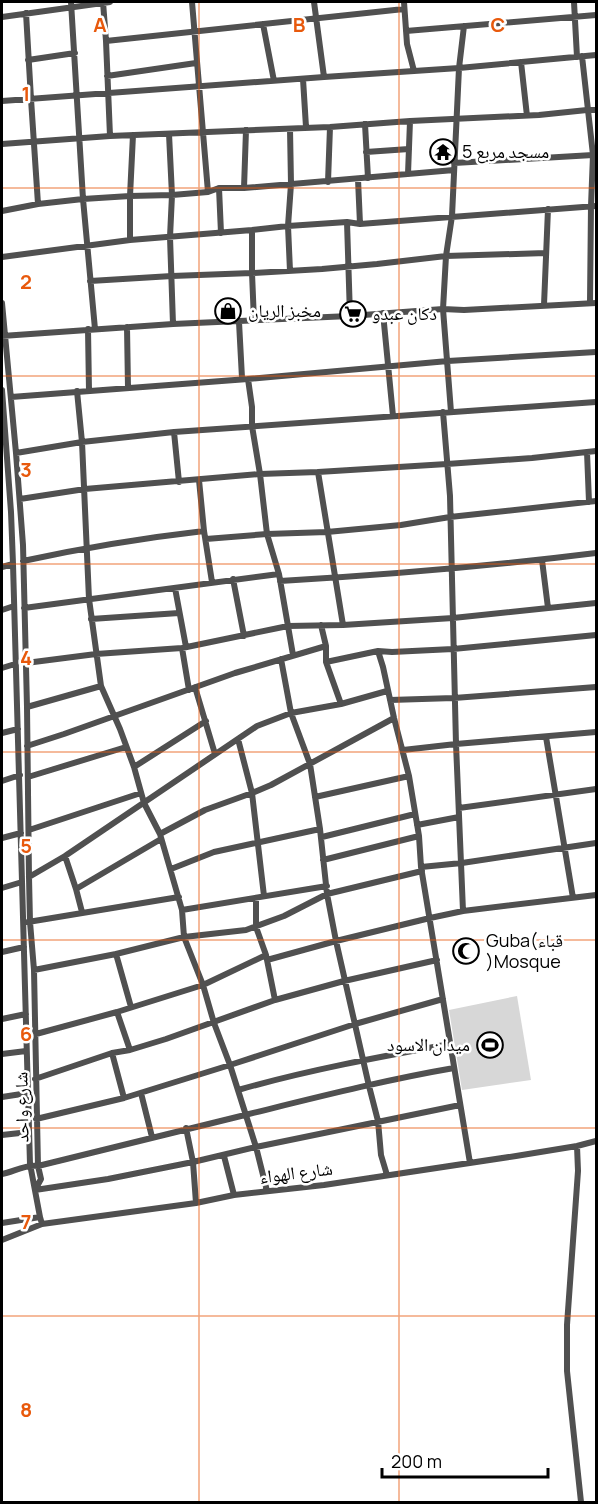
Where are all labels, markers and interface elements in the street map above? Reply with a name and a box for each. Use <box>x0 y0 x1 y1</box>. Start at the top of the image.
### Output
text: A <box>93 11 107 38</box>
text: B <box>293 11 306 38</box>
text: C <box>491 11 505 38</box>
text: 1 <box>22 80 30 107</box>
temple icon: مسجد مربع 5 <box>428 137 458 167</box>
place label: مسجد مربع 5 <box>462 139 549 164</box>
text: 2 <box>20 268 32 295</box>
shop icon: مخبز الريان <box>213 296 243 326</box>
place label: مخبز الريان <box>248 298 321 322</box>
supermarket icon: دكان عبدو <box>338 299 368 329</box>
place label: دكان عبدو <box>372 301 437 325</box>
text: 3 <box>20 456 32 483</box>
text: 4 <box>20 644 32 671</box>
text: 5 <box>20 832 32 859</box>
place label: Guba(قباء )Mosque <box>486 928 563 973</box>
mosque icon: Guba(قباء )Mosque <box>451 936 481 966</box>
text: 6 <box>20 1020 32 1047</box>
sports icon: ميدان الاسود <box>475 1030 505 1060</box>
place label: ميدان الاسود <box>387 1032 470 1056</box>
street label: شارع واحد <box>8 1072 34 1142</box>
street label: شارع الهواء <box>258 1156 334 1188</box>
text: 7 <box>21 1208 31 1235</box>
text: 8 <box>20 1396 32 1423</box>
scale bar <box>382 1441 548 1479</box>
text: 200 m <box>391 1449 442 1473</box>

